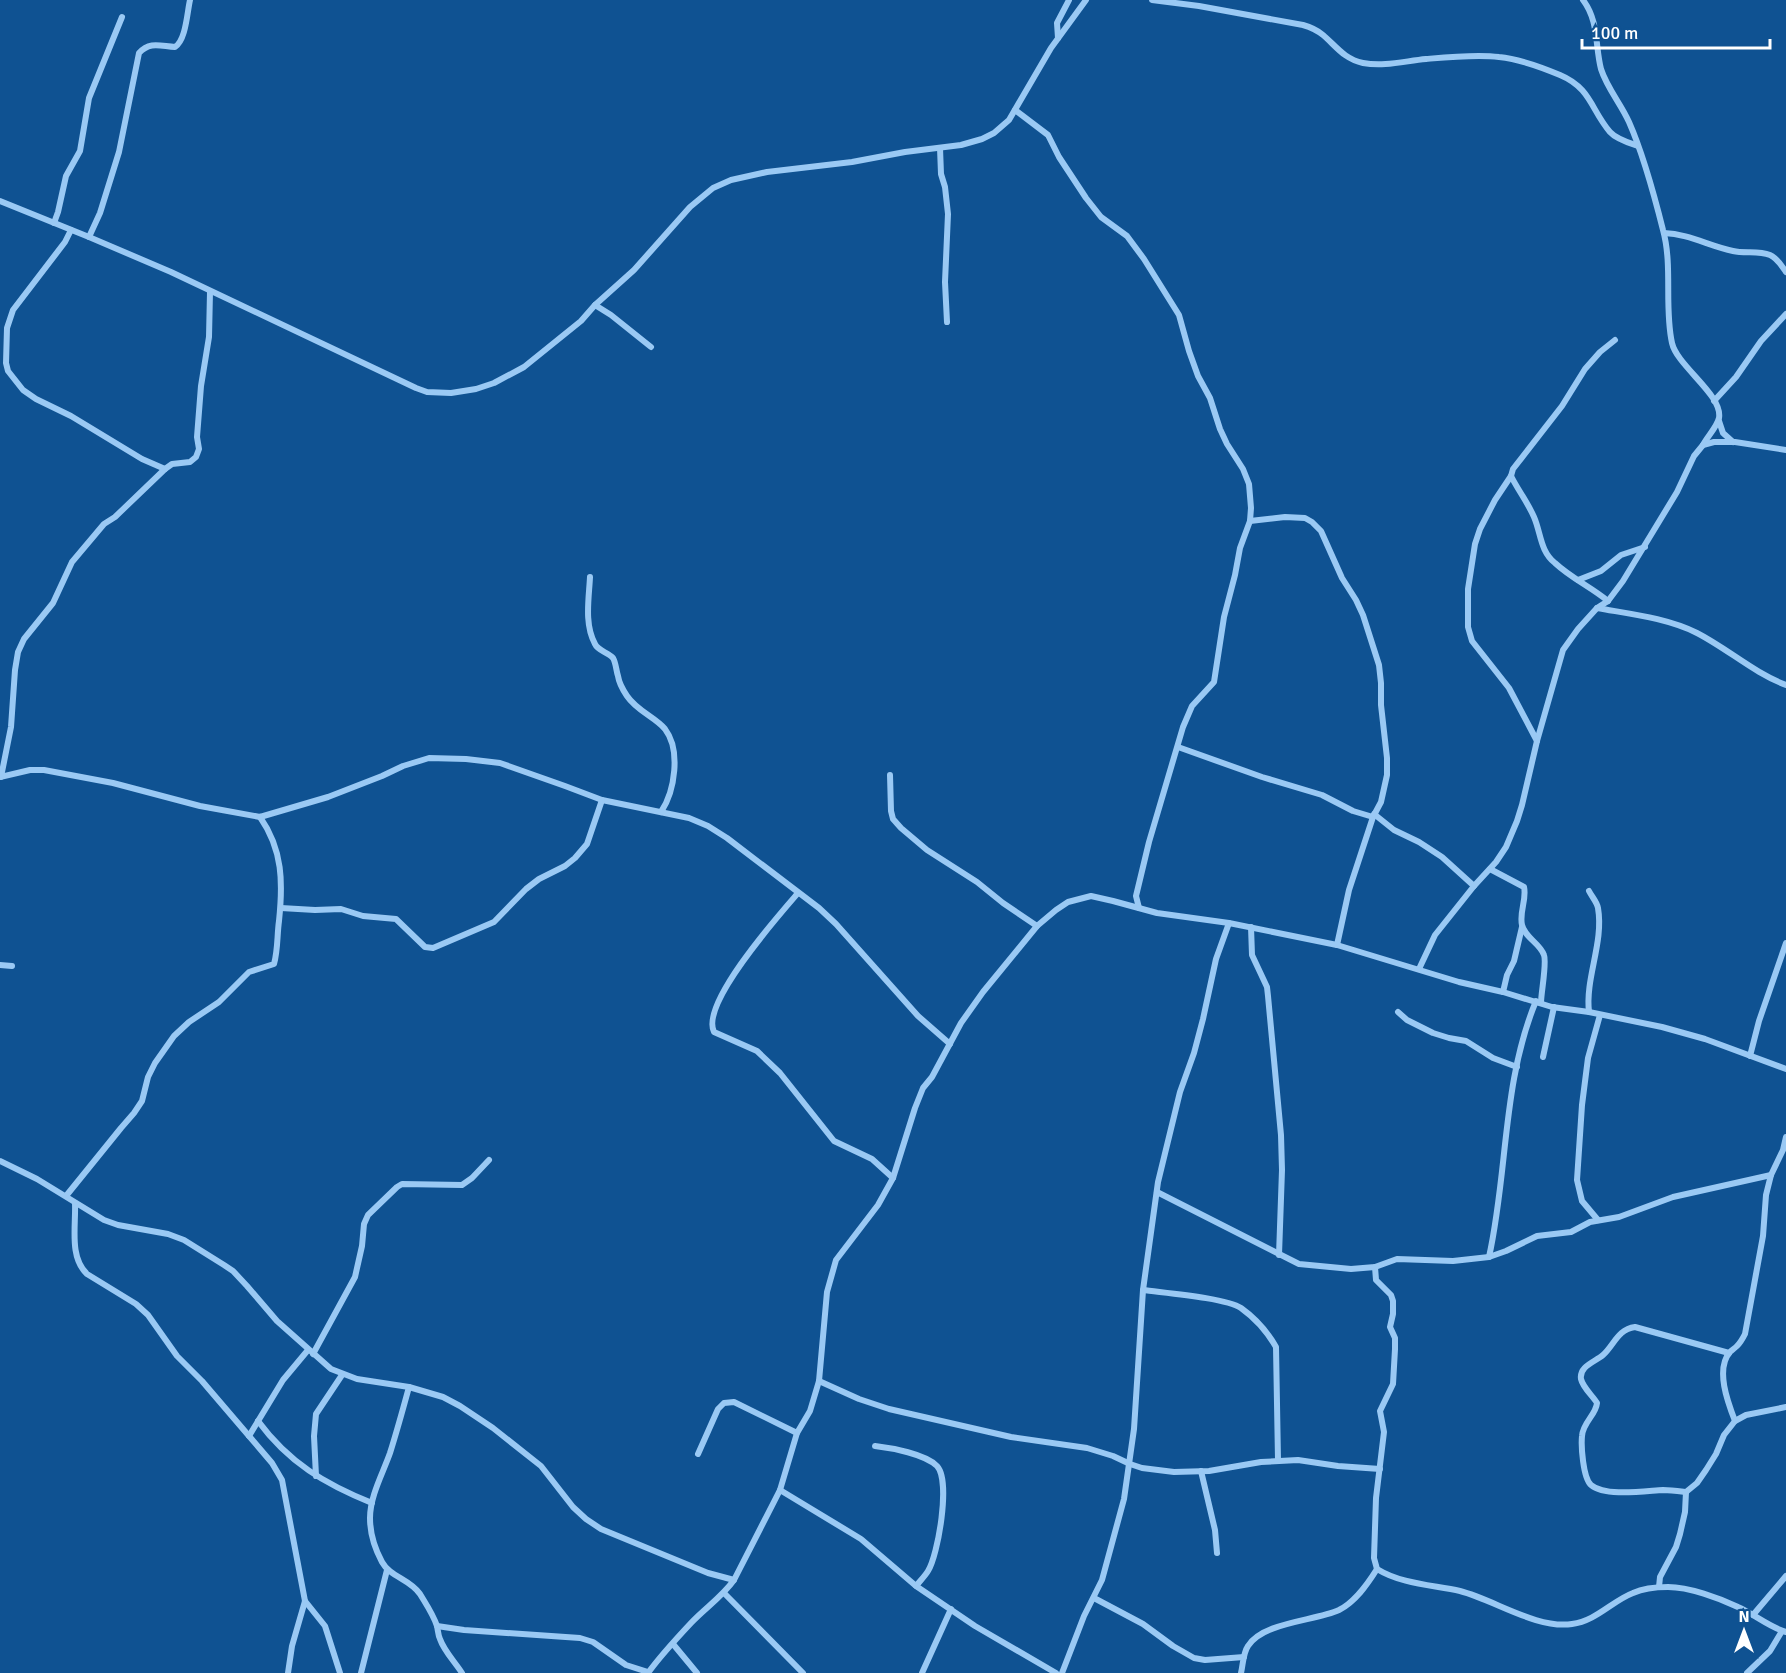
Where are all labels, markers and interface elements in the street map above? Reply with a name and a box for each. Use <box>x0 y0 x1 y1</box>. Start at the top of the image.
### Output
scale bar <box>1582 12 1770 50</box>
text: 100 m <box>1591 22 1638 44</box>
north arrow <box>1714 1601 1774 1661</box>
text: N <box>1738 1607 1750 1627</box>

